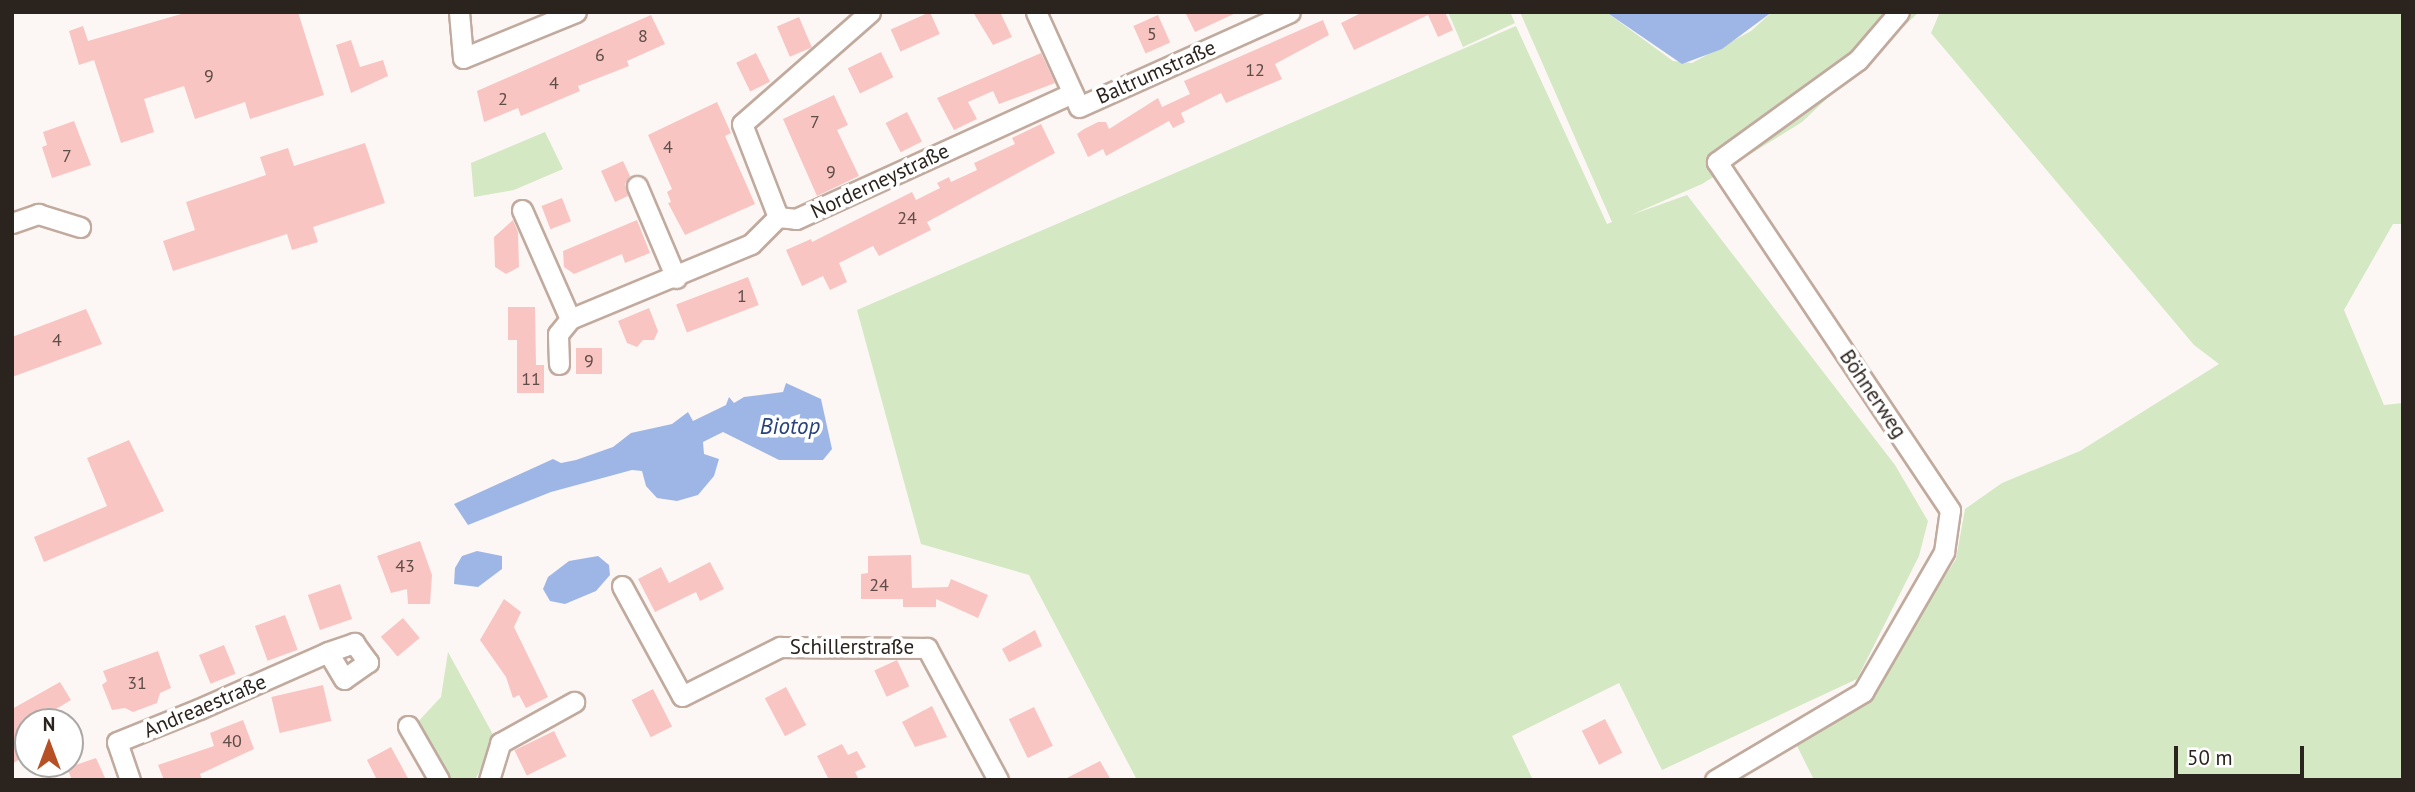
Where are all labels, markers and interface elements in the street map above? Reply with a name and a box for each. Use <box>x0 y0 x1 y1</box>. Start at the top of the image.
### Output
house number: 5 <box>1147 23 1157 45</box>
house number: 8 <box>638 25 648 47</box>
street label: Baltrumstraße <box>1092 34 1220 110</box>
house number: 6 <box>595 44 605 66</box>
house number: 12 <box>1245 59 1265 81</box>
house number: 9 <box>204 65 214 87</box>
house number: 4 <box>549 72 559 94</box>
house number: 2 <box>498 88 508 110</box>
house number: 7 <box>810 111 820 133</box>
house number: 4 <box>663 136 673 158</box>
street label: Norderneystraße <box>807 138 953 224</box>
house number: 7 <box>62 145 72 167</box>
house number: 9 <box>826 161 836 183</box>
house number: 24 <box>897 207 917 229</box>
house number: 1 <box>737 285 747 307</box>
house number: 4 <box>52 329 62 351</box>
street label: Böhnerweg <box>1834 345 1912 443</box>
house number: 9 <box>584 350 594 372</box>
house number: 11 <box>521 368 541 390</box>
water label: Biotop <box>760 412 820 440</box>
house number: 43 <box>395 555 415 577</box>
house number: 24 <box>869 574 889 596</box>
street label: Schillerstraße <box>790 634 914 660</box>
street label: Andreaestraße <box>140 669 270 743</box>
house number: 31 <box>127 672 147 694</box>
north arrow <box>14 708 84 778</box>
text: N <box>43 712 55 736</box>
house number: 40 <box>222 730 242 752</box>
scale bar <box>2177 732 2306 776</box>
text: 50 m <box>2187 744 2233 771</box>

